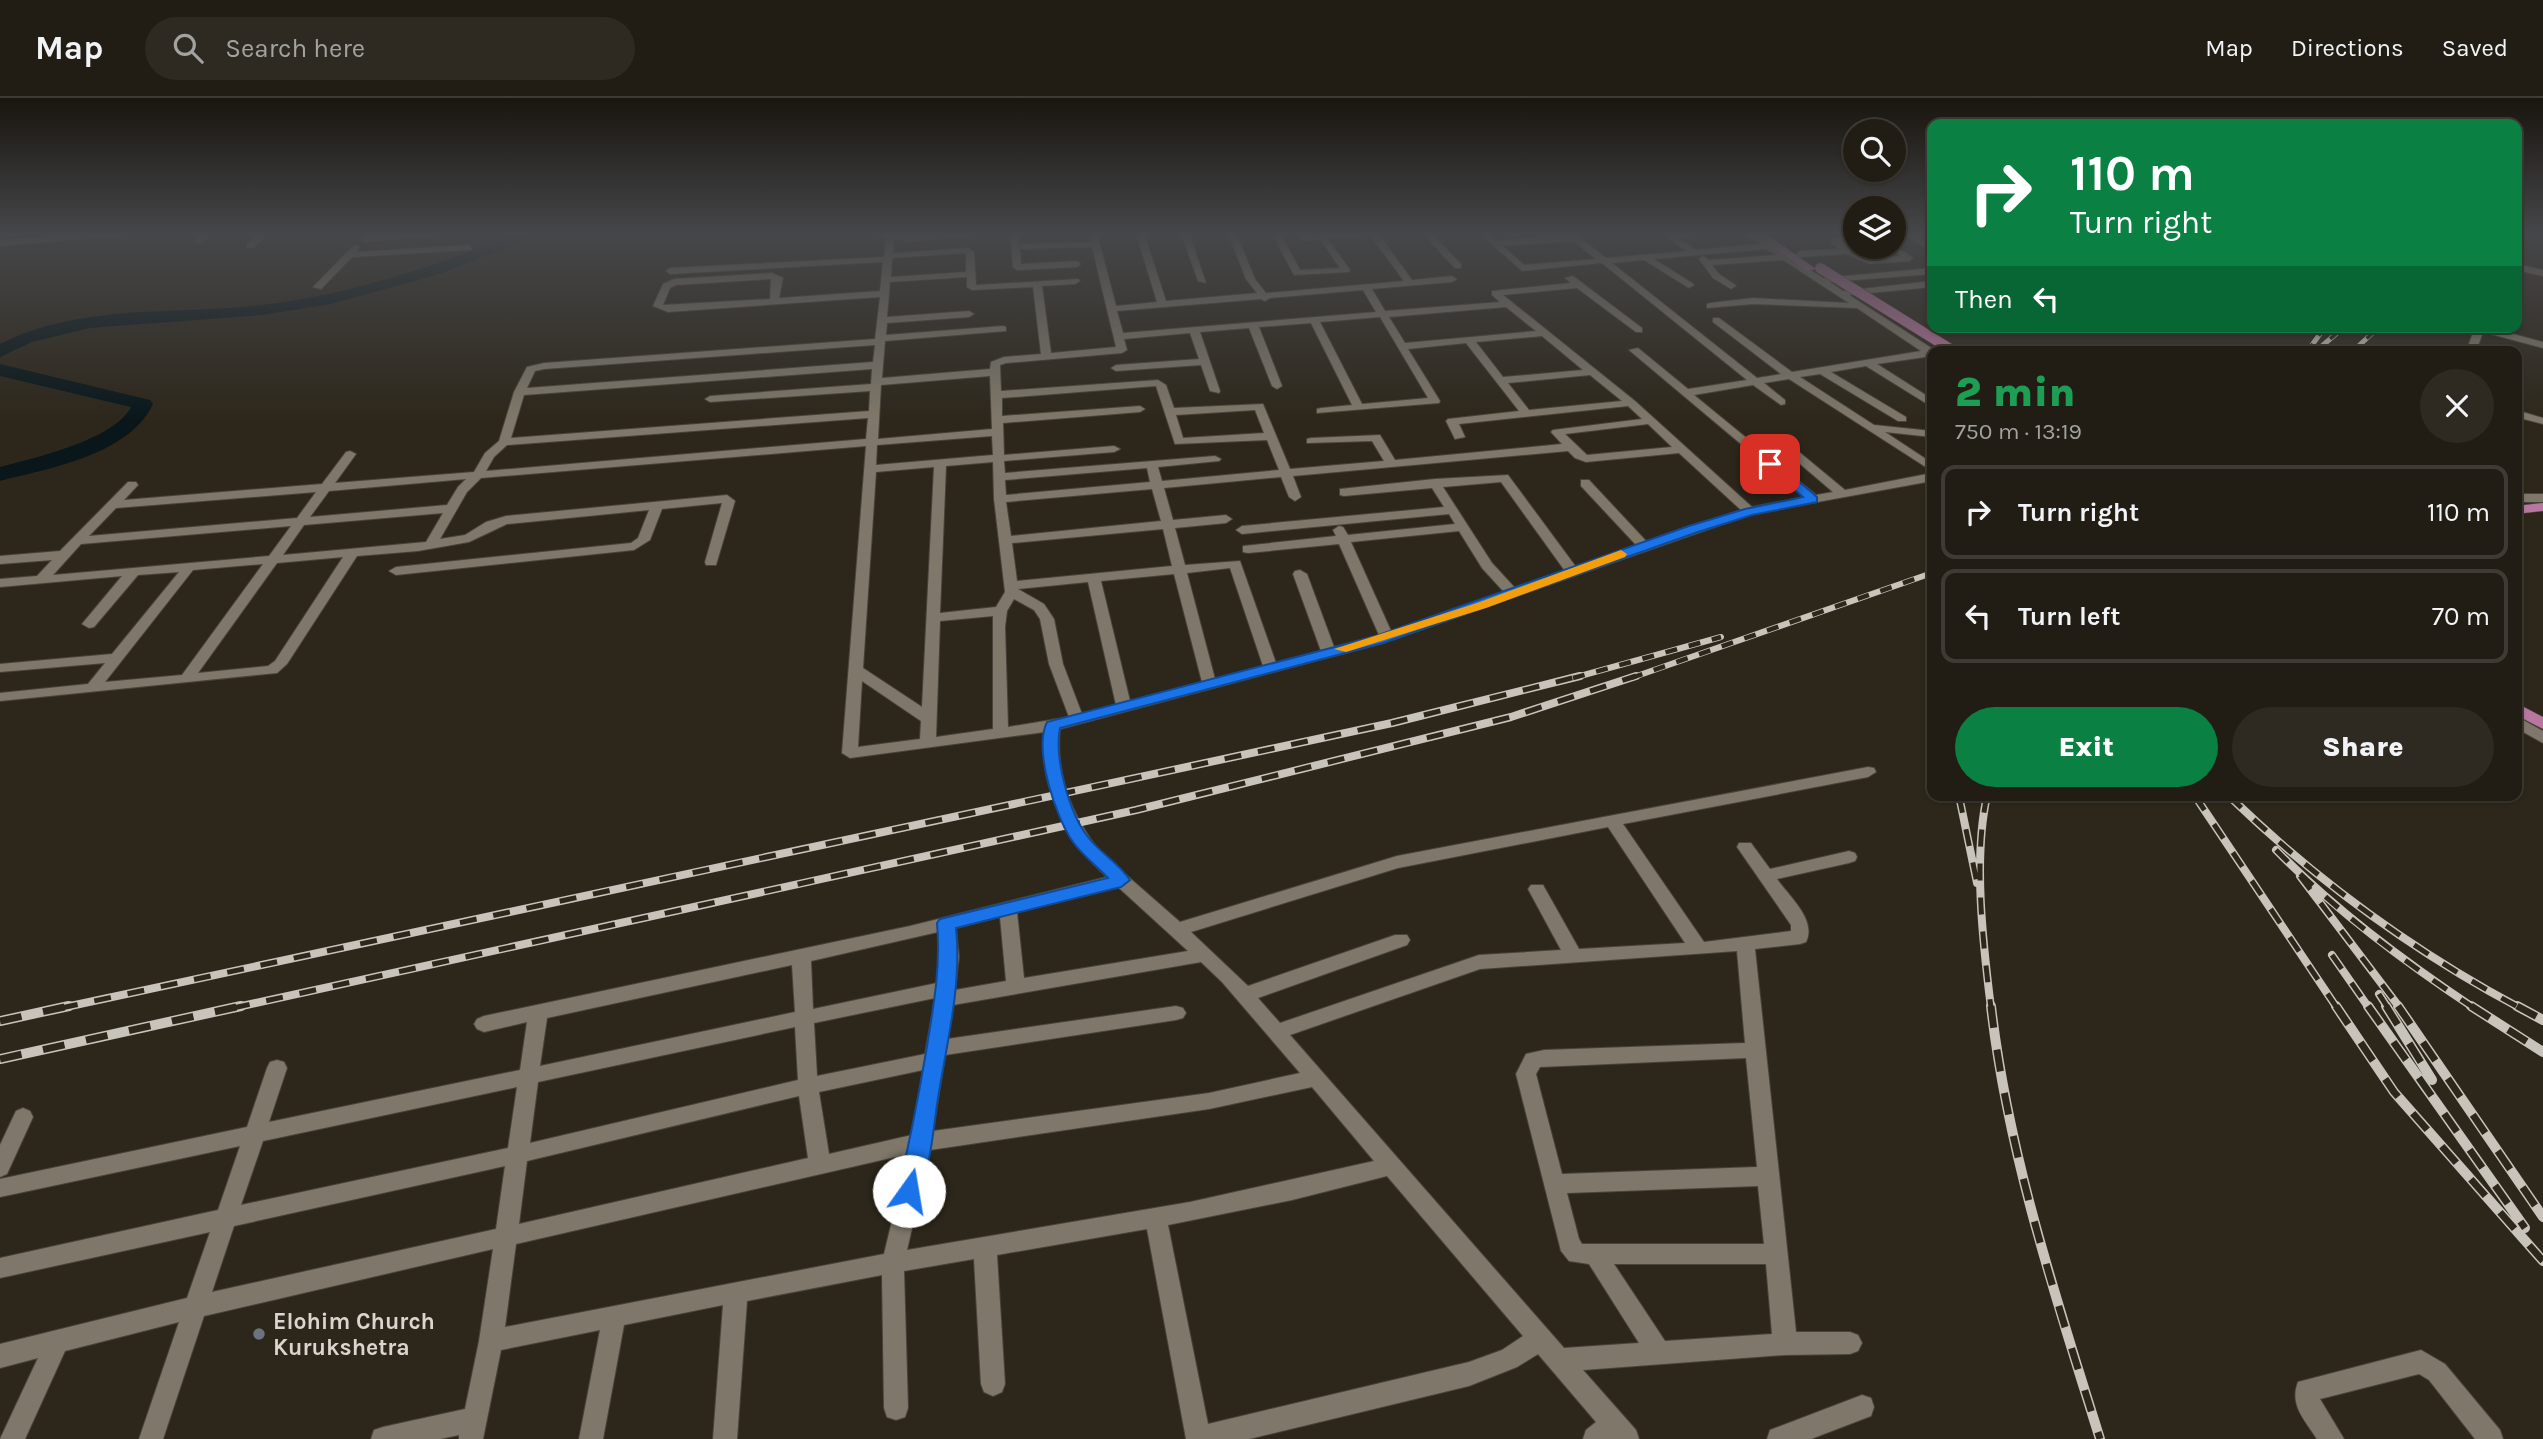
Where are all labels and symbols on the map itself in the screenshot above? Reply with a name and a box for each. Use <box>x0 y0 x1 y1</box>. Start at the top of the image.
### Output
pin <box>1740 434 1800 494</box>
position arrow <box>872 1154 946 1228</box>
place label: Elohim Church Kurukshetra <box>273 1308 435 1361</box>
marker: Elohim Church Kurukshetra <box>251 1326 267 1342</box>

